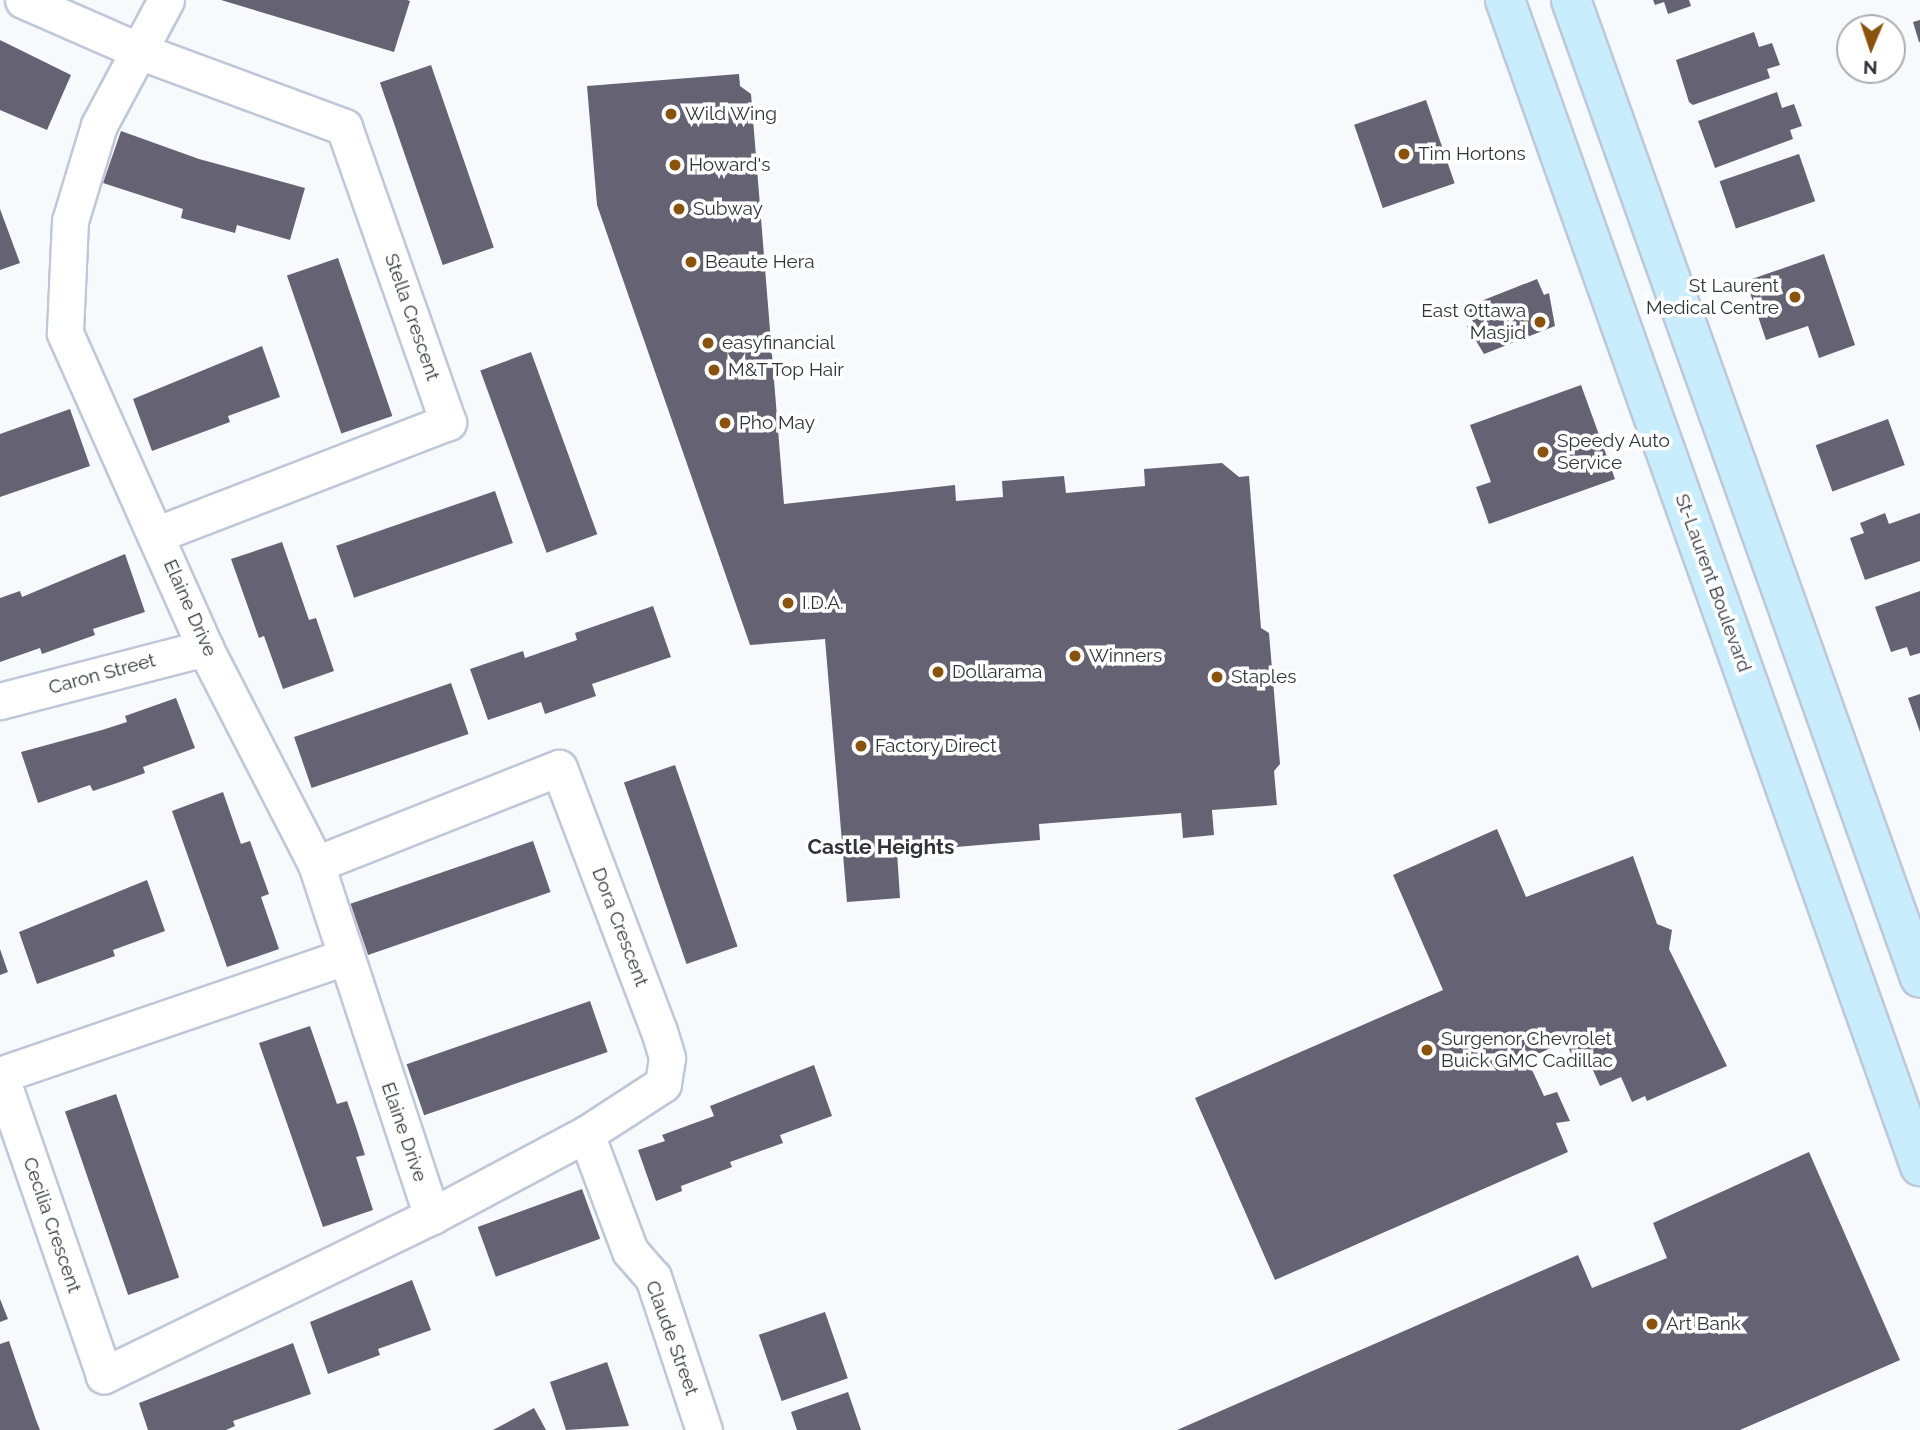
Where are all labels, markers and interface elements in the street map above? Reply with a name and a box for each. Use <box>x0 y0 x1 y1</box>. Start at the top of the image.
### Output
north arrow <box>1836 14 1906 84</box>
text: N <box>1863 57 1878 79</box>
place label: Wild Wing <box>685 103 778 125</box>
marker: Wild Wing <box>663 106 679 122</box>
place label: Tim Hortons <box>1418 143 1526 165</box>
marker: Tim Hortons <box>1396 146 1412 162</box>
place label: Howard's <box>689 154 770 176</box>
marker: Howard's <box>667 157 683 173</box>
place label: Subway <box>693 198 763 220</box>
marker: Subway <box>671 201 687 217</box>
street label: Stella Crescent <box>380 250 444 384</box>
place label: Beaute Hera <box>705 251 815 273</box>
marker: Beaute Hera <box>683 254 699 270</box>
place label: St Laurent Medical Centre <box>1646 275 1779 319</box>
marker: St Laurent Medical Centre <box>1785 287 1805 307</box>
place label: East Ottawa Masjid <box>1421 300 1526 344</box>
marker: East Ottawa Masjid <box>1532 314 1548 330</box>
place label: easyfinancial <box>722 332 835 354</box>
marker: easyfinancial <box>700 335 716 351</box>
place label: M&T Top Hair <box>728 359 845 381</box>
marker: M&T Top Hair <box>706 362 722 378</box>
place label: Pho May <box>739 412 815 434</box>
marker: Pho May <box>717 415 733 431</box>
place label: Speedy Auto Service <box>1557 430 1671 474</box>
marker: Speedy Auto Service <box>1535 444 1551 460</box>
street label: St-Laurent Boulevard <box>1670 491 1756 675</box>
street label: Elaine Drive <box>159 556 221 660</box>
place label: I.D.A. <box>802 592 844 614</box>
marker: I.D.A. <box>780 595 796 611</box>
place label: Winners <box>1089 645 1162 667</box>
marker: Winners <box>1067 648 1083 664</box>
street label: Caron Street <box>46 649 158 699</box>
place label: Dollarama <box>952 661 1042 683</box>
marker: Dollarama <box>930 664 946 680</box>
place label: Staples <box>1231 666 1296 688</box>
marker: Staples <box>1209 669 1225 685</box>
place label: Factory Direct <box>875 735 997 757</box>
marker: Factory Direct <box>853 738 869 754</box>
district label: Castle Heights <box>808 834 954 860</box>
street label: Dora Crescent <box>587 864 653 990</box>
place label: Surgenor Chevrolet Buick GMC Cadillac <box>1441 1028 1613 1072</box>
marker: Surgenor Chevrolet Buick GMC Cadillac <box>1419 1042 1435 1058</box>
street label: Elaine Drive <box>376 1079 432 1185</box>
street label: Cecilia Crescent <box>18 1154 86 1296</box>
street label: Claude Street <box>641 1278 703 1398</box>
place label: Art Bank <box>1666 1313 1741 1335</box>
marker: Art Bank <box>1644 1316 1660 1332</box>

